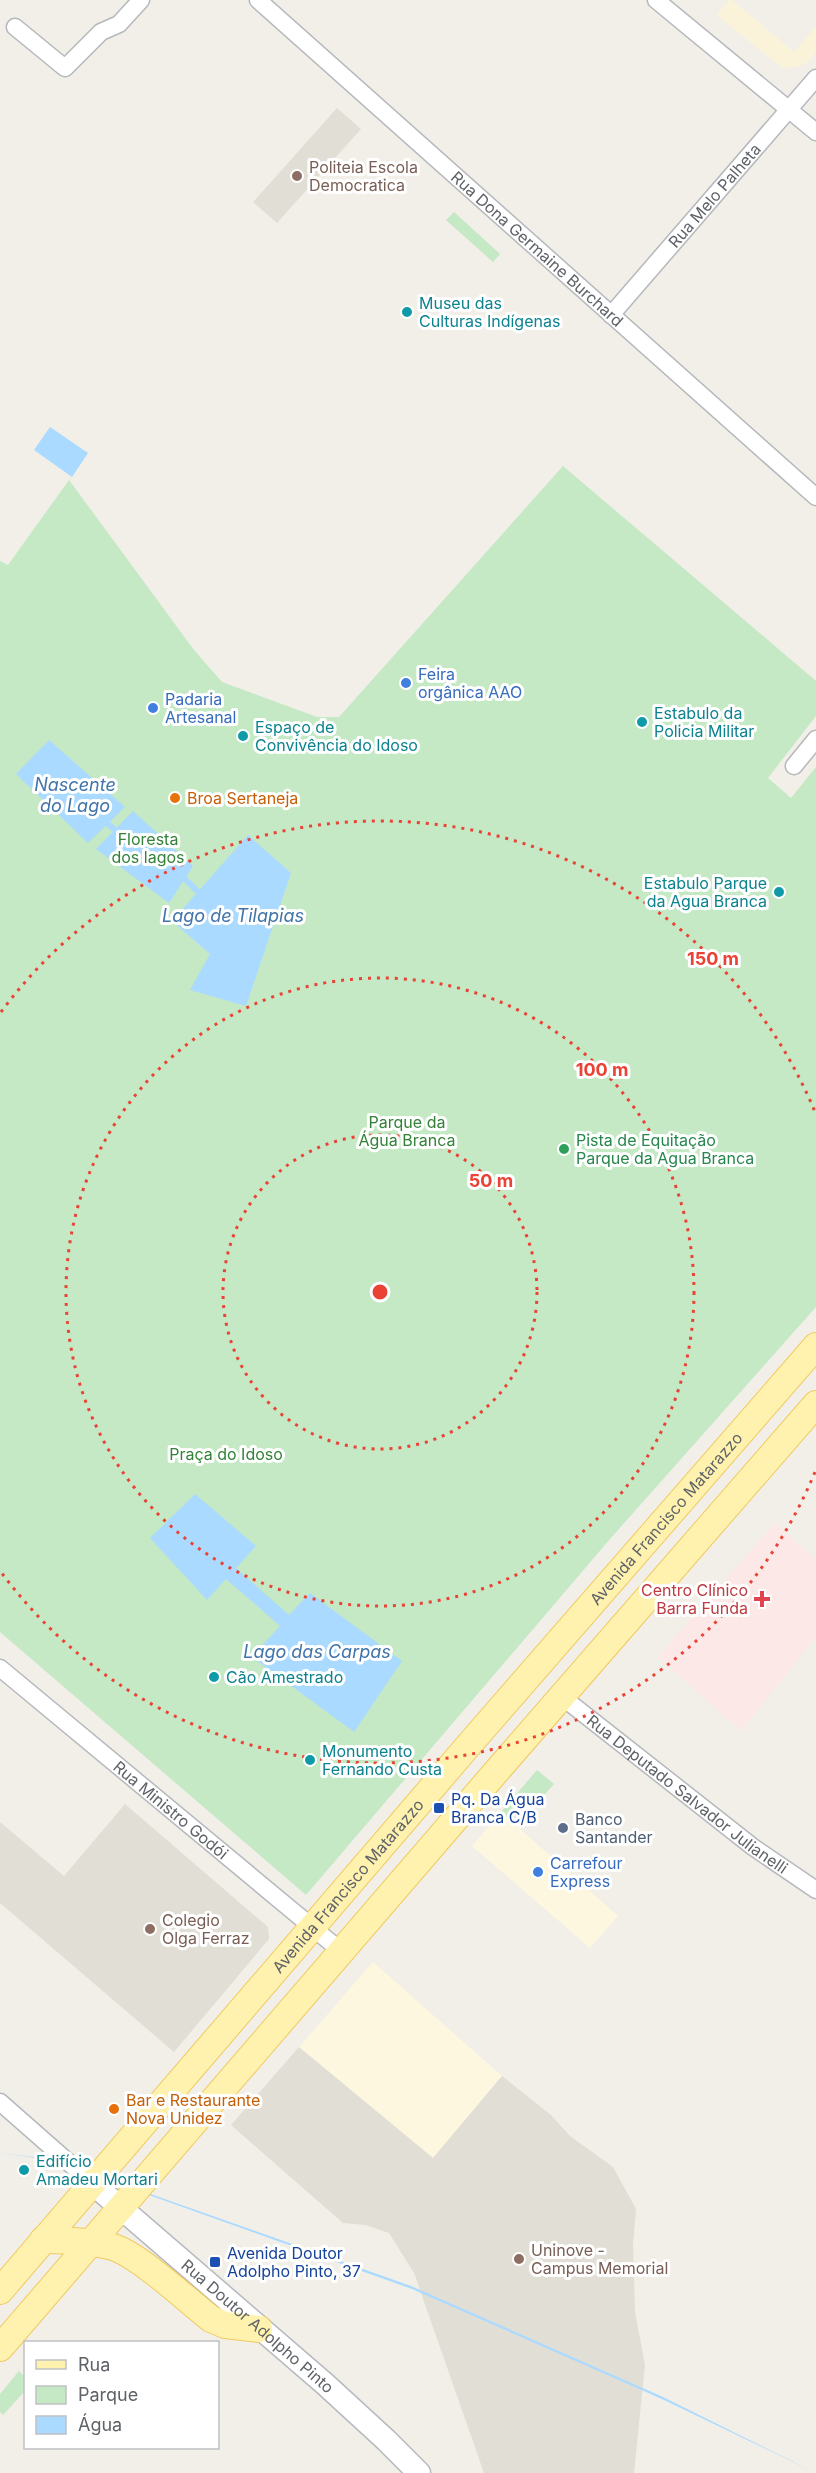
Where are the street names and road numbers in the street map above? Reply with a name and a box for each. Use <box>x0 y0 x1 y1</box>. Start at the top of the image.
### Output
street label: Rua Melo Palheta <box>664 139 765 252</box>
street label: Rua Dona Germaine Burchard <box>447 167 628 331</box>
street label: Avenida Francisco Matarazzo <box>585 1428 747 1609</box>
street label: Rua Deputado Salvador Julianelli <box>583 1710 792 1878</box>
street label: Rua Ministro Godói <box>109 1756 232 1863</box>
street label: Avenida Francisco Matarazzo <box>268 1795 428 1977</box>
street label: Rua Doutor Adolpho Pinto <box>177 2255 338 2397</box>

